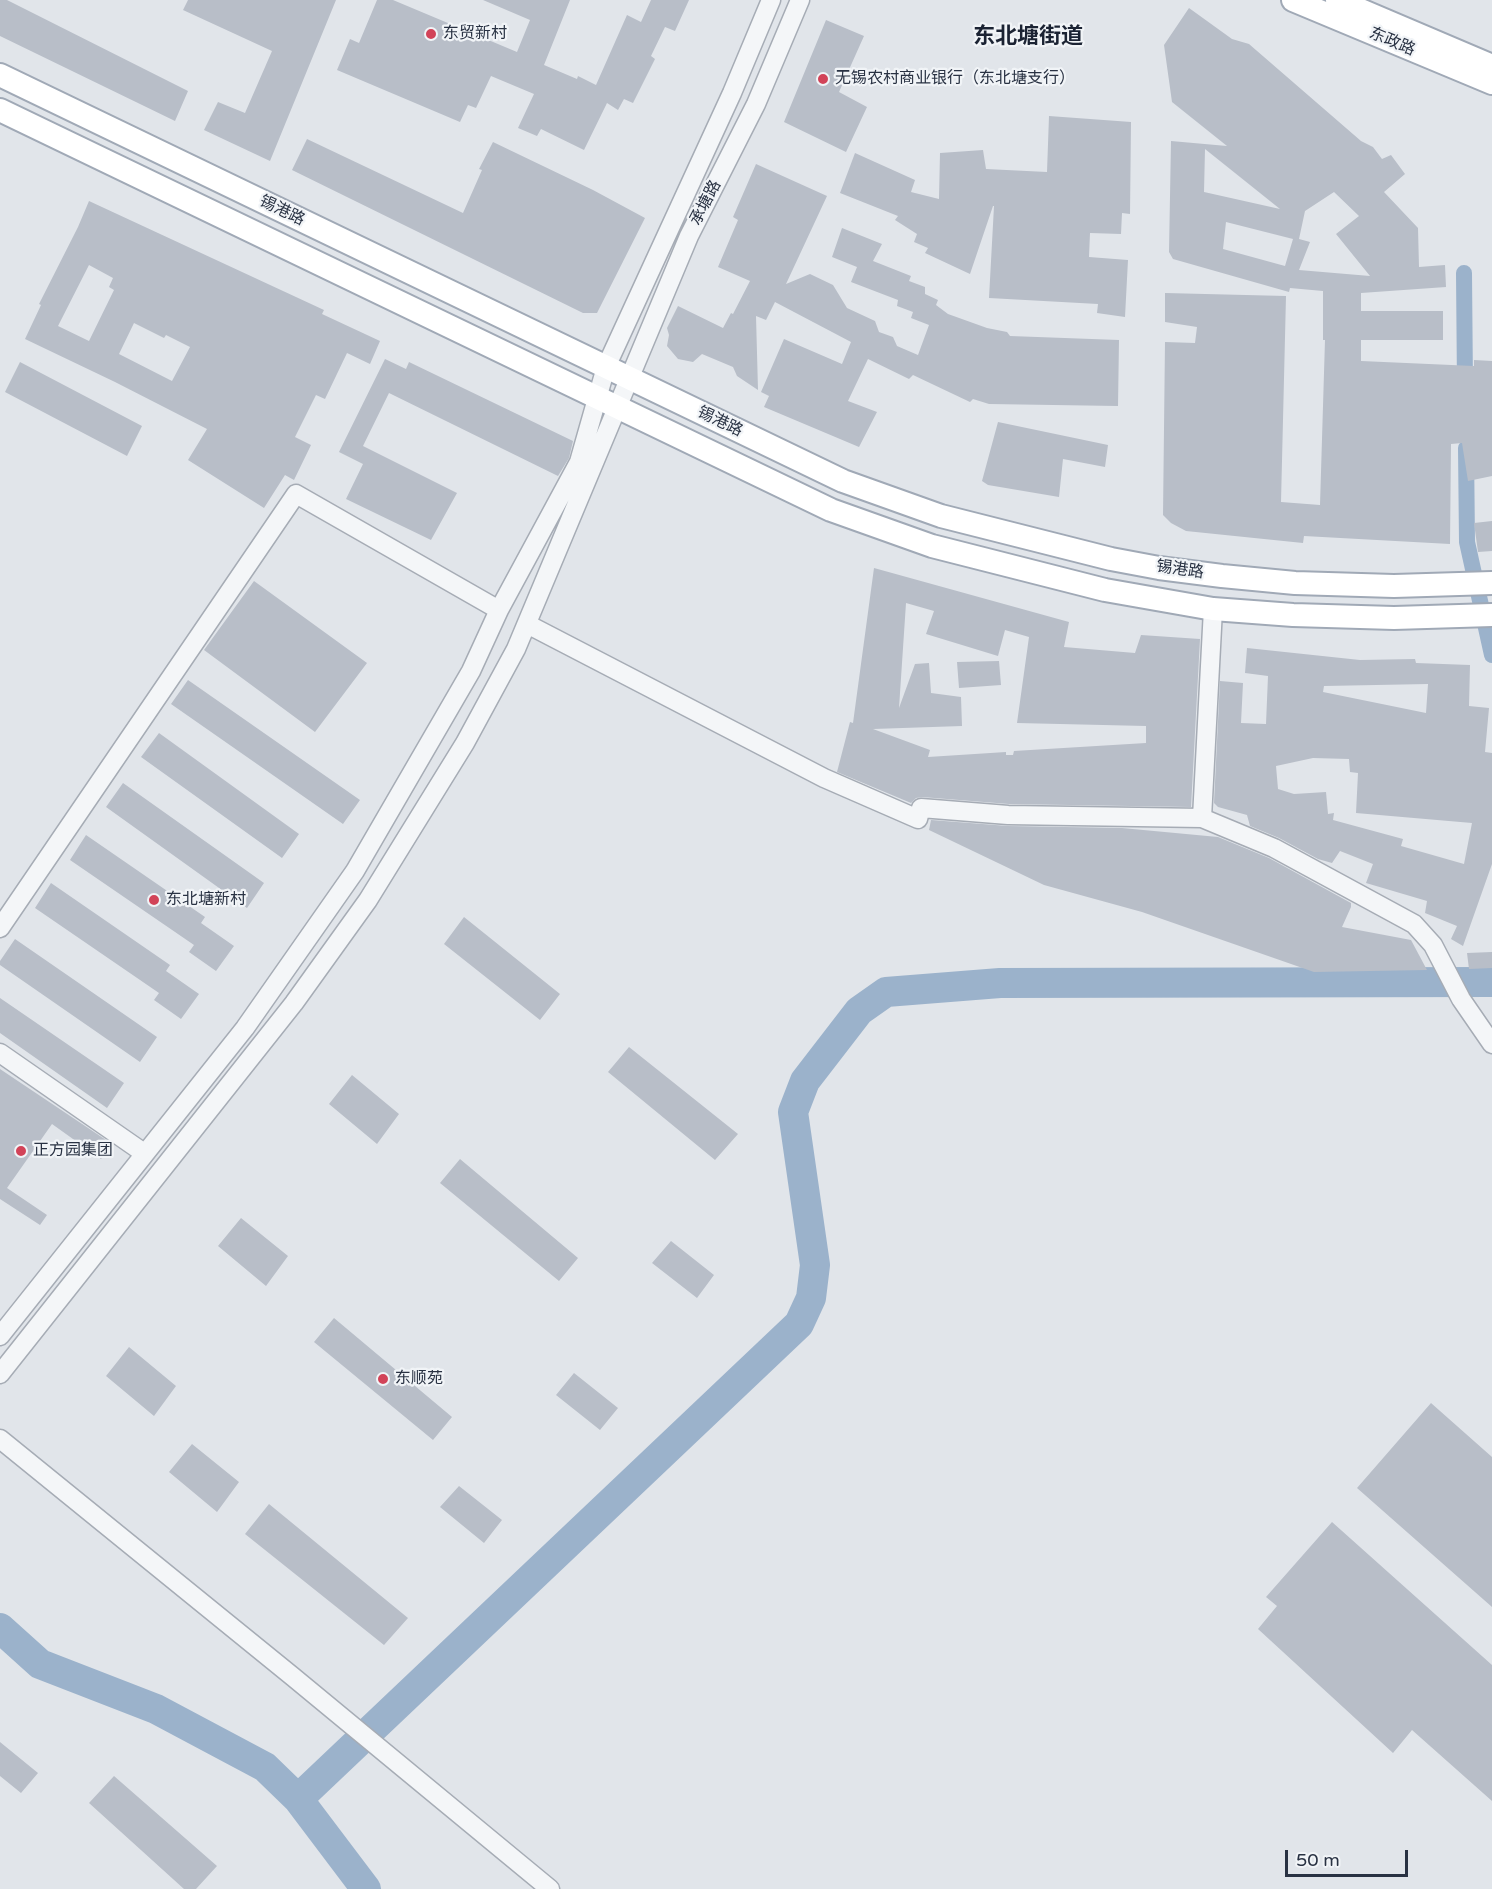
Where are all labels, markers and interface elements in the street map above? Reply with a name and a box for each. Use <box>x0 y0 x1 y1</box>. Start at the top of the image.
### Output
place label: 东贸新村 <box>443 24 507 44</box>
district label: 东北塘街道 <box>973 24 1083 50</box>
street label: 东政路 <box>1366 24 1418 60</box>
marker: 东贸新村 <box>424 27 438 41</box>
place label: 无锡农村商业银行（东北塘支行） <box>835 69 1075 89</box>
marker: 无锡农村商业银行（东北塘支行） <box>816 72 830 86</box>
street label: 承塘路 <box>687 177 725 229</box>
street label: 锡港路 <box>256 192 308 230</box>
street label: 锡港路 <box>694 403 746 441</box>
street label: 锡港路 <box>1155 557 1205 583</box>
place label: 东北塘新村 <box>166 890 246 910</box>
marker: 东北塘新村 <box>147 893 161 907</box>
place label: 正方园集团 <box>33 1141 113 1161</box>
marker: 正方园集团 <box>14 1144 28 1158</box>
place label: 东顺苑 <box>395 1369 443 1389</box>
marker: 东顺苑 <box>376 1372 390 1386</box>
scale bar <box>1288 1838 1411 1876</box>
text: 50 m <box>1296 1849 1340 1871</box>

